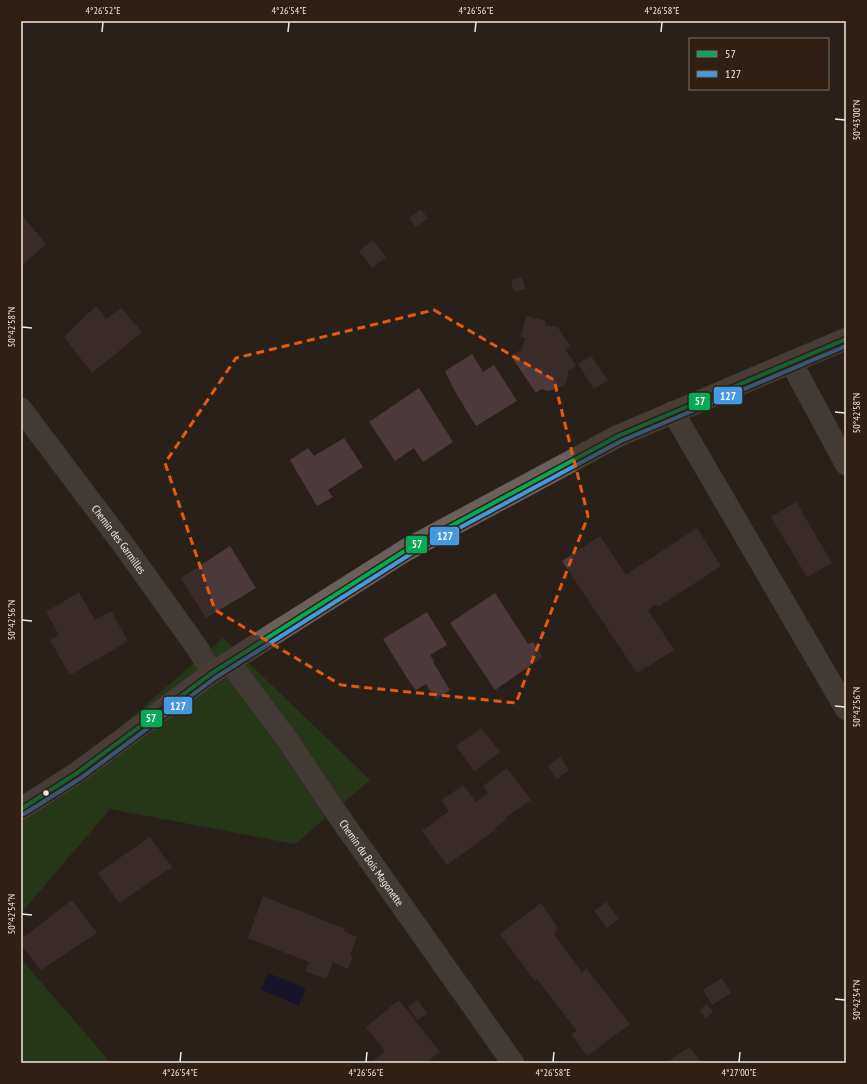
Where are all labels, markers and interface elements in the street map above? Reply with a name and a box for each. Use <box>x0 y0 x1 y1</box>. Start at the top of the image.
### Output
text: 4°26'52"E <box>86 4 120 17</box>
text: 4°26'54"E <box>272 4 306 17</box>
text: 4°26'56"E <box>459 4 493 17</box>
text: 4°26'58"E <box>645 4 679 17</box>
legend <box>689 38 829 90</box>
text: 57 <box>725 46 736 61</box>
text: 127 <box>725 66 741 81</box>
text: 50°43'00"N <box>850 100 863 140</box>
text: 50°42'58"N <box>5 307 18 347</box>
line badge: 127 <box>713 386 743 405</box>
text: 127 <box>720 389 736 403</box>
line badge: 57 <box>688 392 711 411</box>
text: 50°42'58"N <box>850 393 863 433</box>
text: 57 <box>695 394 705 408</box>
street label: Chemin des Garmilles <box>89 502 149 577</box>
line badge: 127 <box>429 526 460 546</box>
text: 127 <box>437 529 453 543</box>
line badge: 57 <box>405 535 428 554</box>
text: 57 <box>412 537 422 551</box>
text: 50°42'56"N <box>5 600 18 640</box>
text: 50°42'56"N <box>850 687 863 727</box>
line badge: 127 <box>163 696 193 715</box>
text: 127 <box>170 699 186 713</box>
line badge: 57 <box>140 709 163 728</box>
text: 57 <box>146 711 156 725</box>
unlabelled marker <box>41 788 51 798</box>
street label: Chemin du Bois Magonette <box>336 817 407 909</box>
text: 50°42'54"N <box>5 894 18 934</box>
text: 50°42'54"N <box>850 980 863 1020</box>
text: 4°26'54"E <box>163 1066 197 1079</box>
text: 4°26'56"E <box>349 1066 383 1079</box>
text: 4°26'58"E <box>536 1066 570 1079</box>
text: 4°27'00"E <box>722 1066 756 1079</box>

